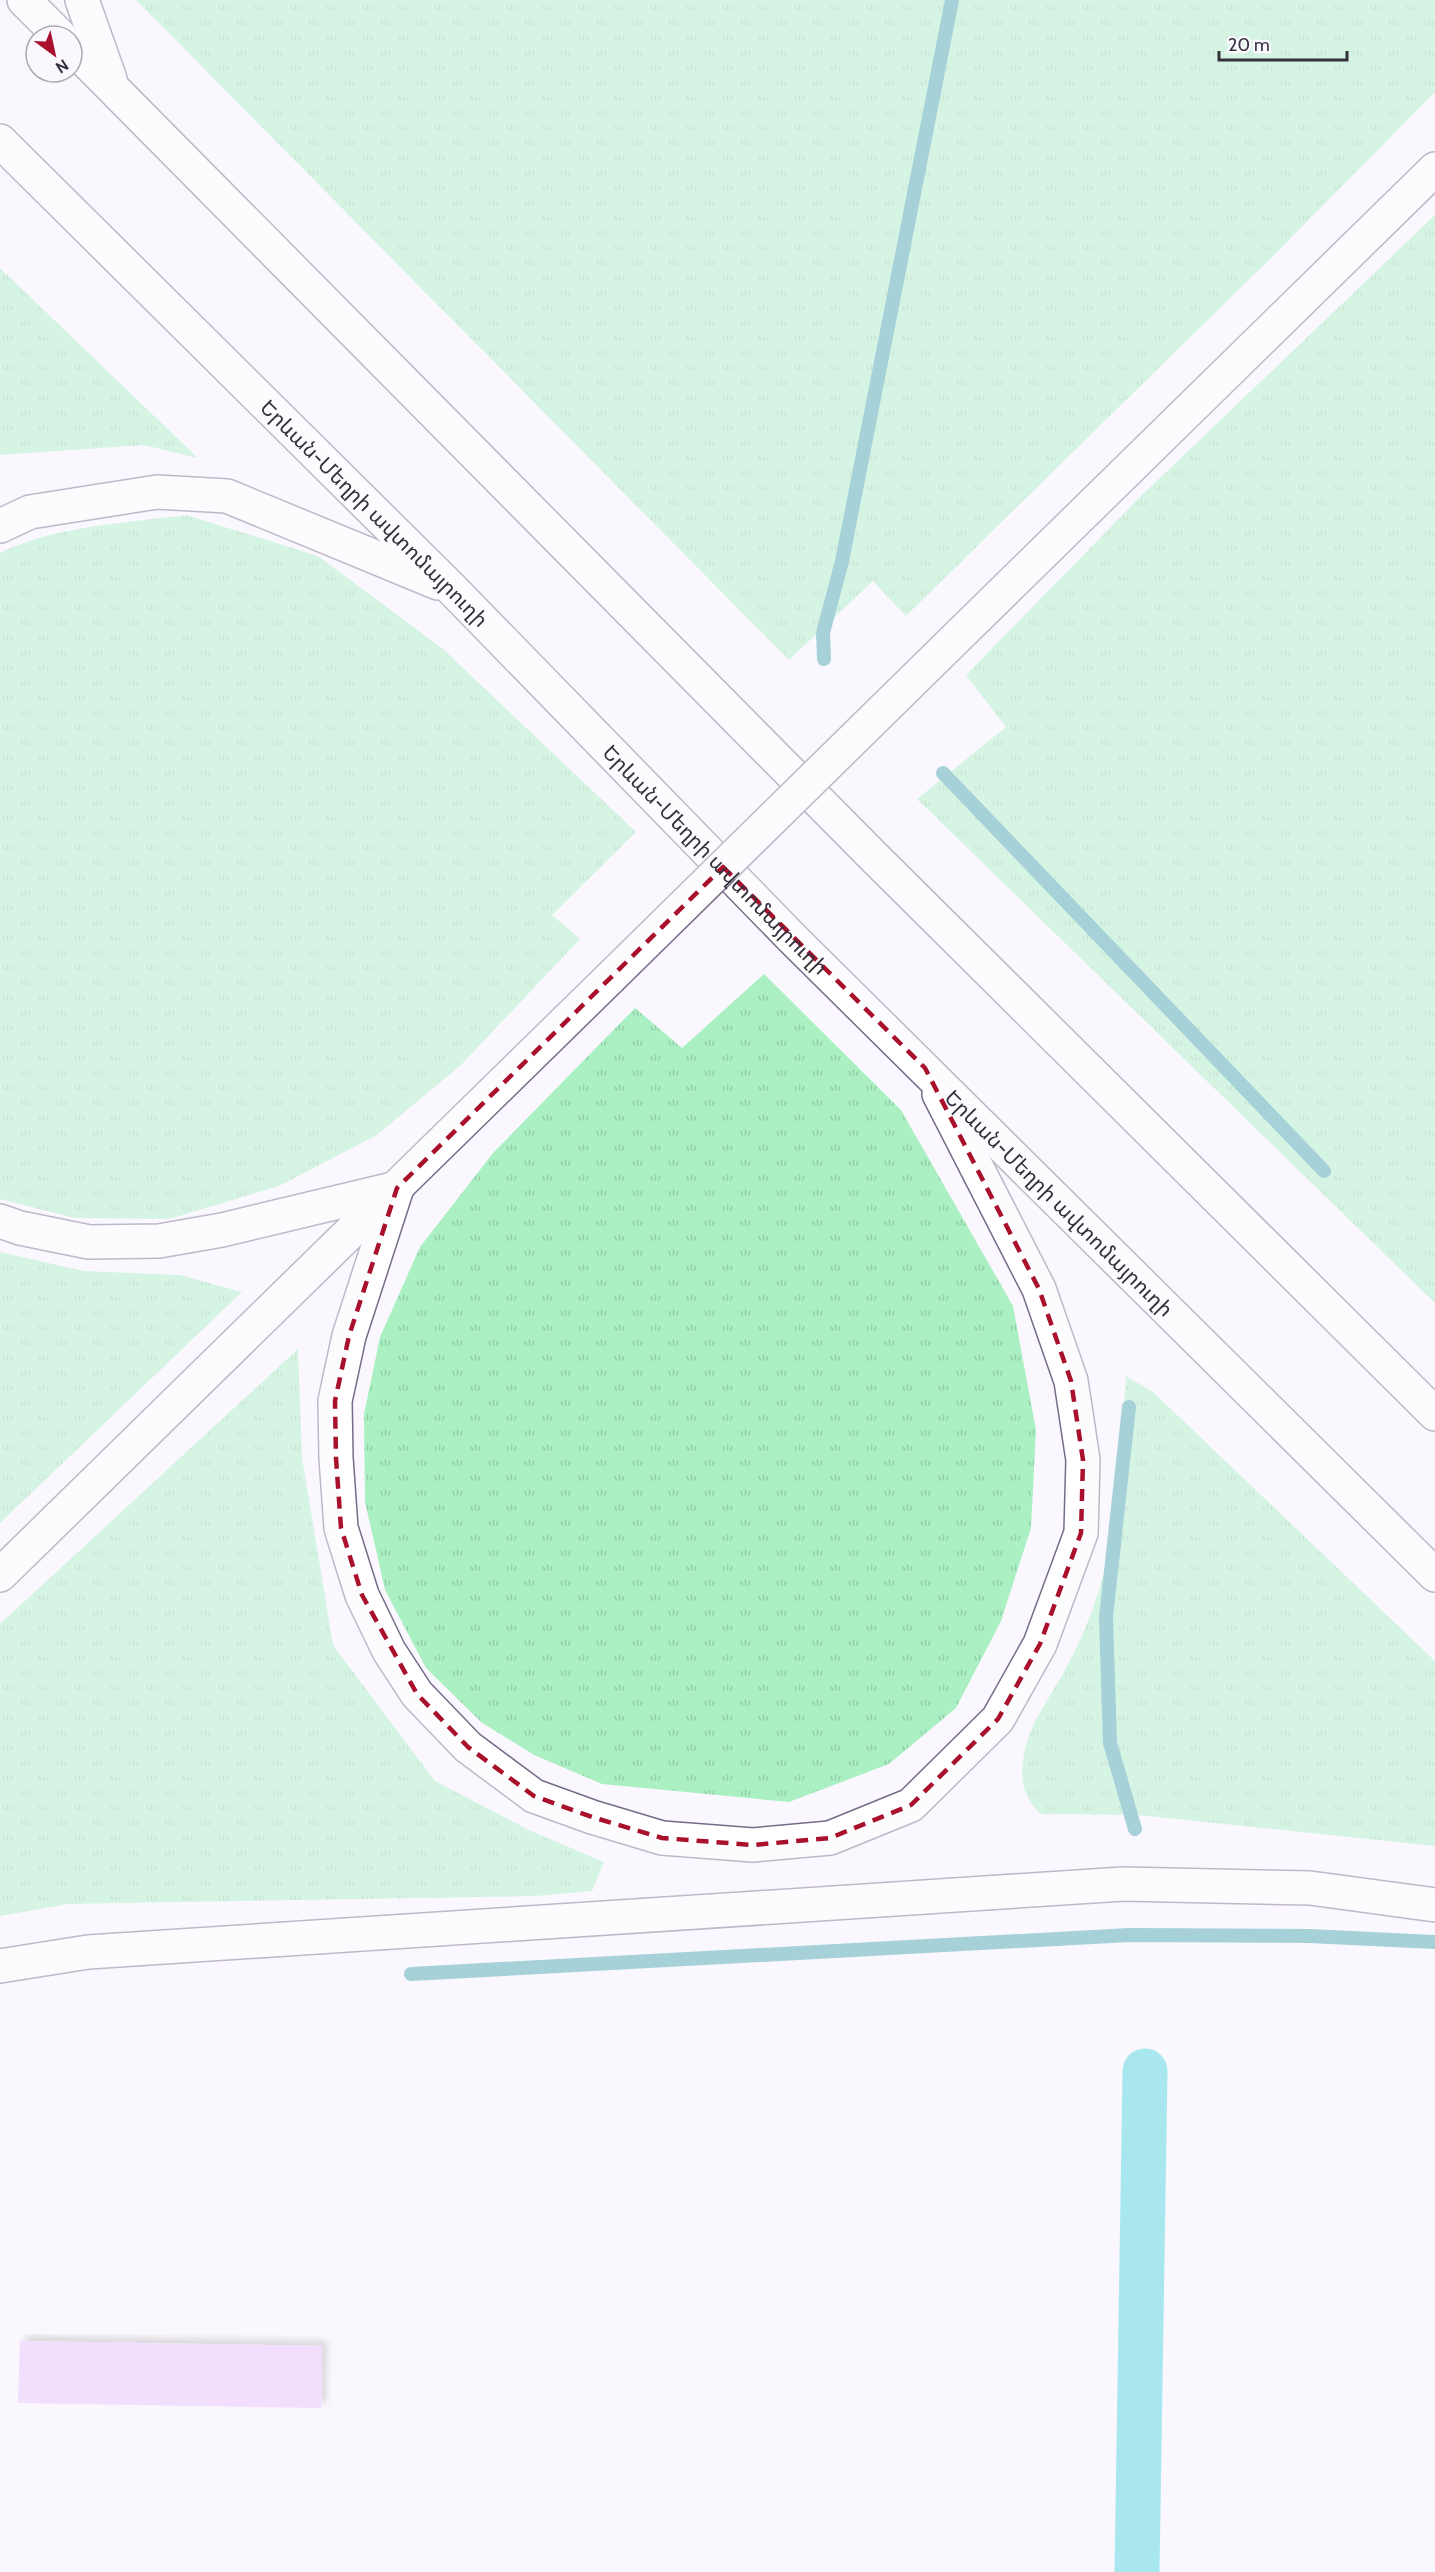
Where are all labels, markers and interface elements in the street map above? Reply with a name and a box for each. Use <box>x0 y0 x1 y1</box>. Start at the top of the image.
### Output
north arrow <box>24 24 84 84</box>
scale bar <box>1219 24 1346 62</box>
text: 20 m <box>1228 34 1270 56</box>
text: N <box>52 55 72 77</box>
street label: Երևան-Մեղրի ավտոմայրուղի <box>256 394 494 632</box>
street label: Երևան-Մեղրի ավտոմայրուղի <box>598 739 833 979</box>
street label: Երևան-Մեղրի ավտոմայրուղի <box>940 1084 1179 1321</box>

